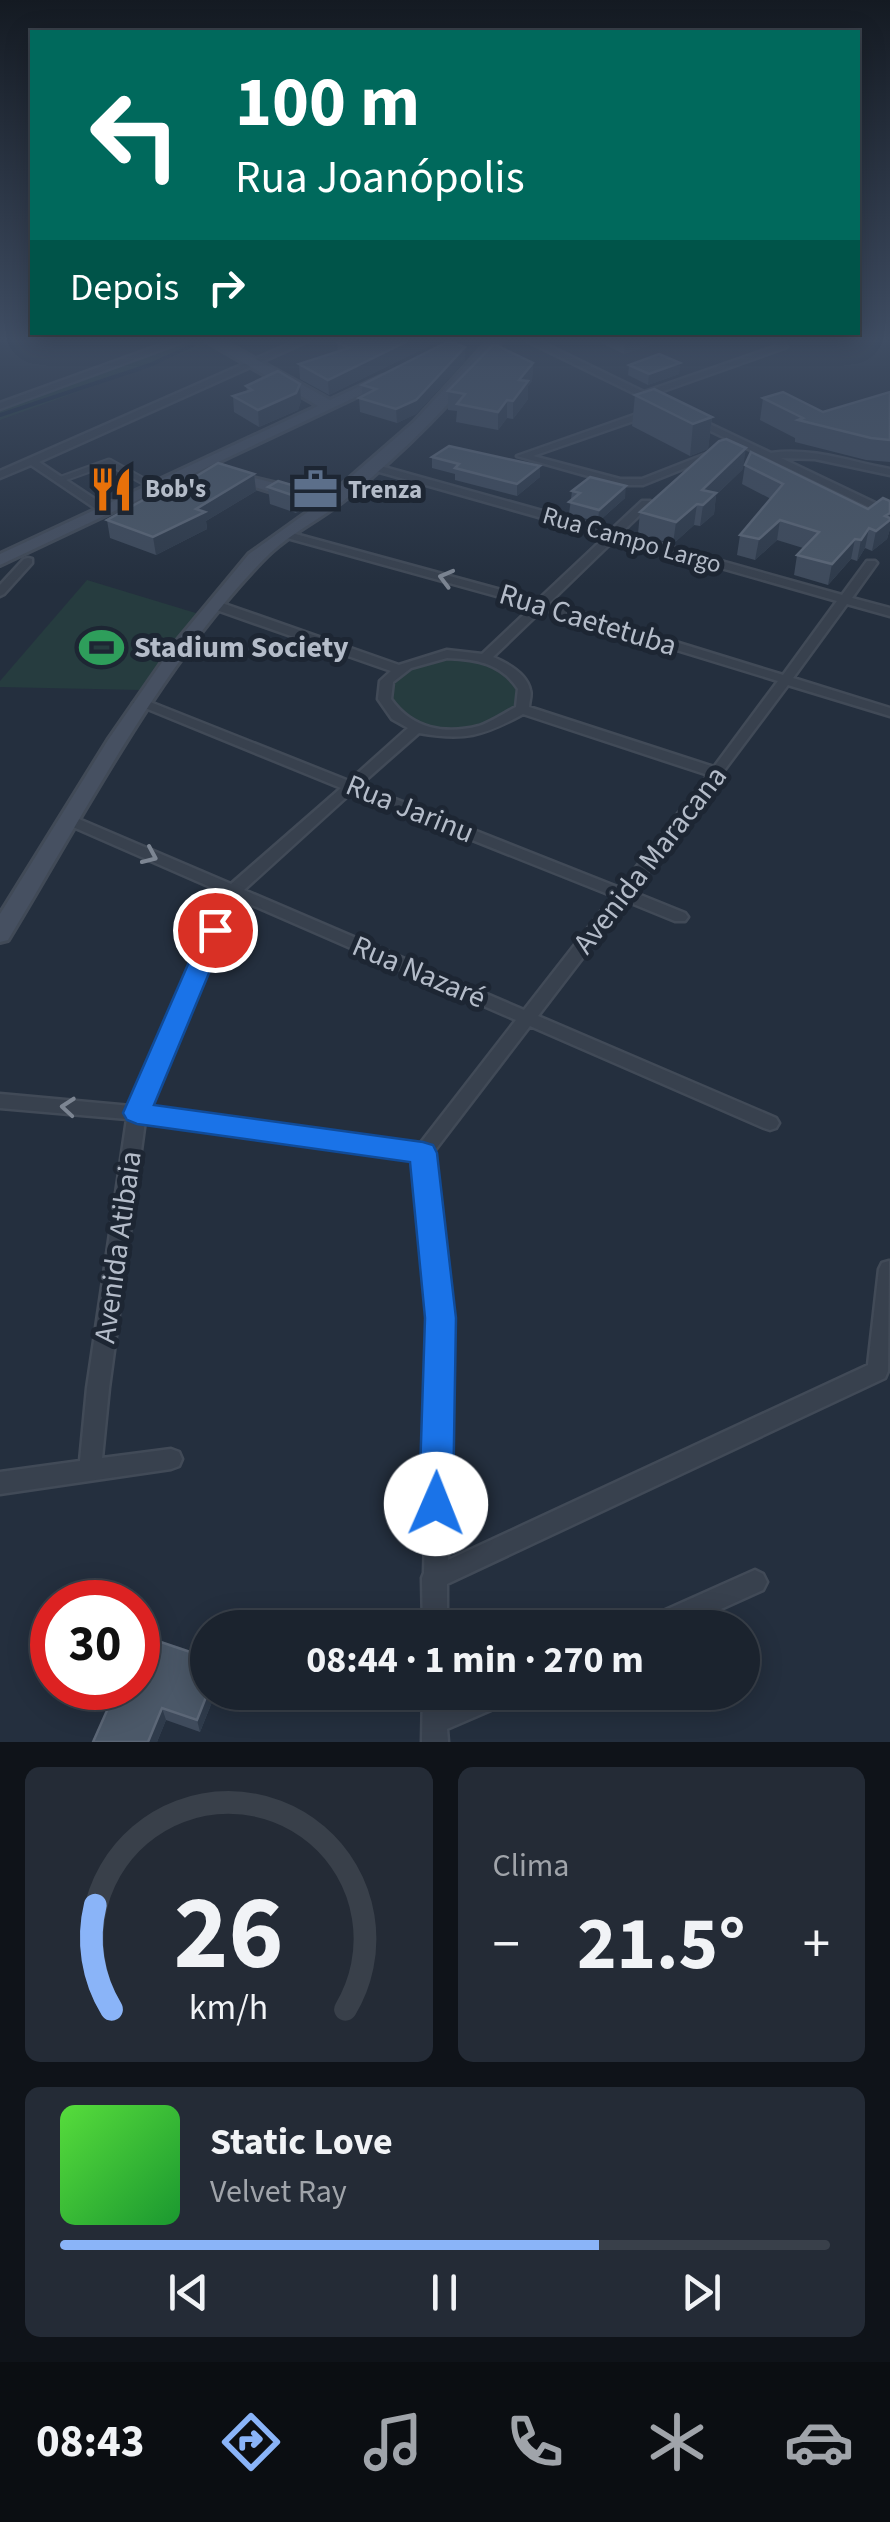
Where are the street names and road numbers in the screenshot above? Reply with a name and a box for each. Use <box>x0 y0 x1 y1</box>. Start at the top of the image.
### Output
street label: Rua Campo Largo <box>538 497 726 583</box>
street label: Rua Caetetuba <box>494 573 682 667</box>
street label: Avenida Maracana <box>563 757 737 963</box>
street label: Rua Jarinu <box>340 764 480 854</box>
street label: Rua Nazaré <box>346 925 492 1019</box>
street label: Avenida Atibaia <box>83 1148 153 1346</box>

